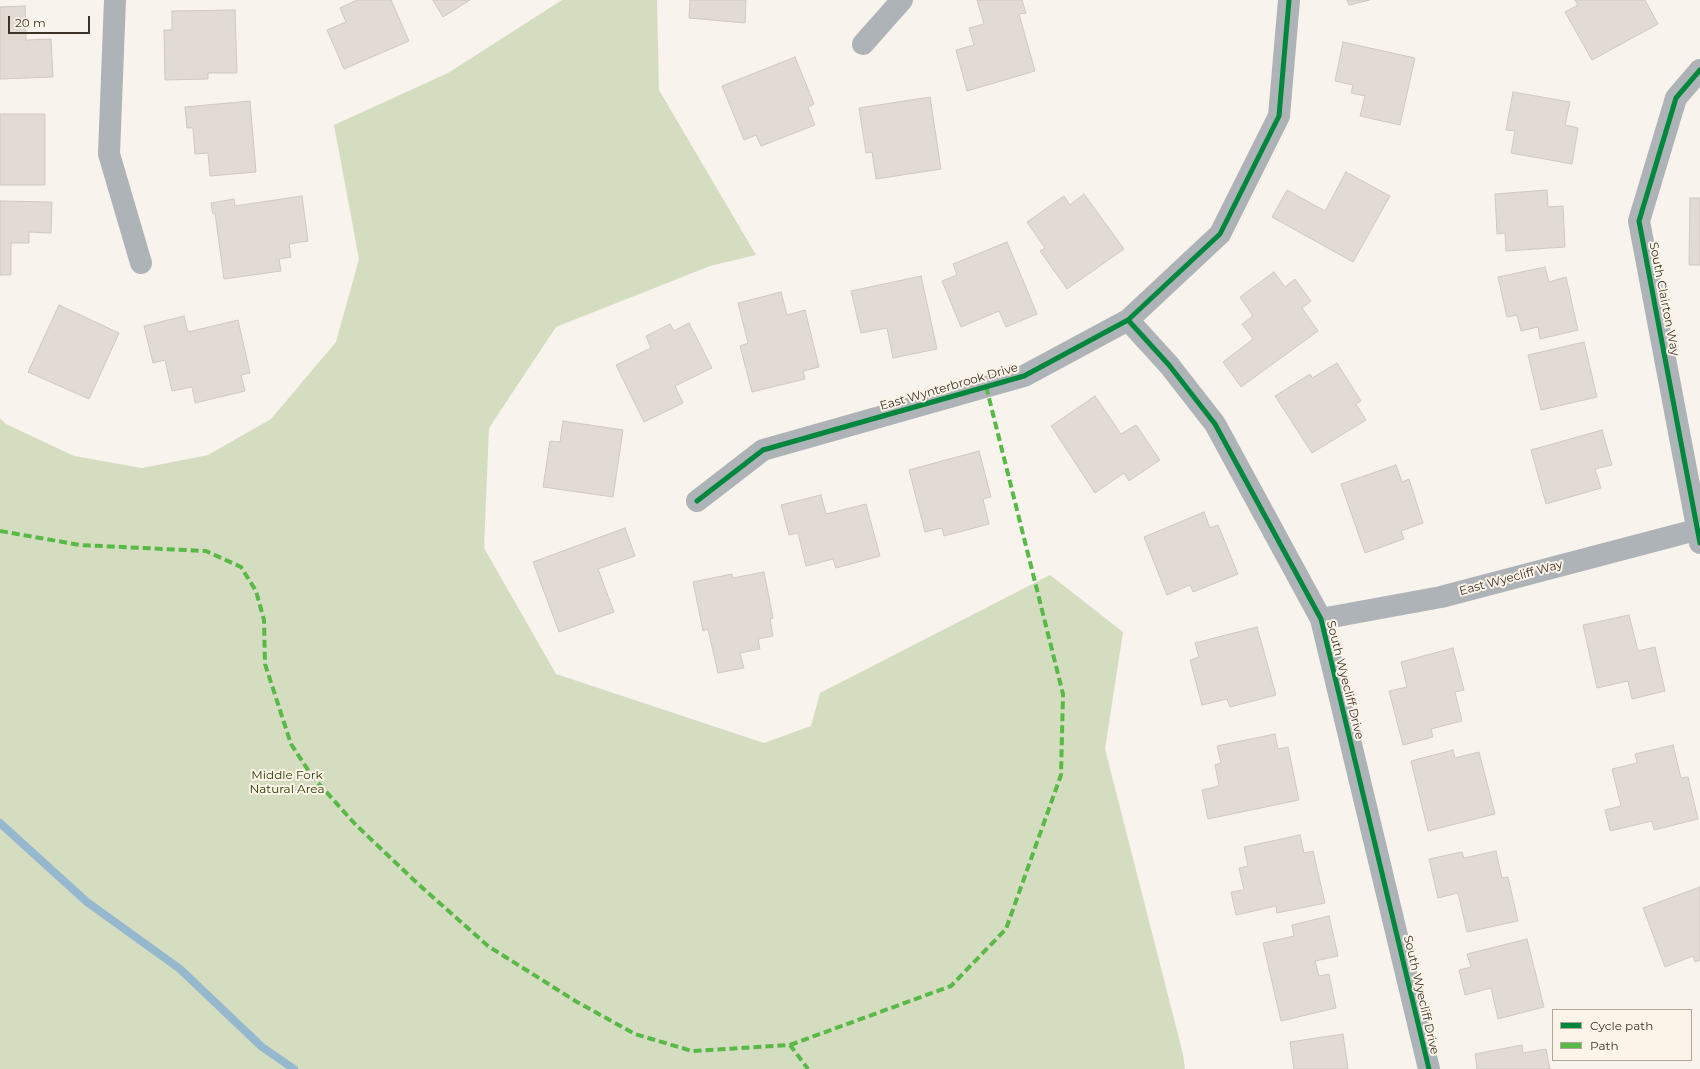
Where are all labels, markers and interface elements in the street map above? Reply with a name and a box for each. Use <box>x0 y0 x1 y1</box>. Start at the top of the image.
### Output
scale bar <box>10 8 92 34</box>
text: 20 m <box>15 15 46 30</box>
street label: South Clairton Way <box>1646 241 1682 357</box>
street label: East Wynterbrook Drive <box>878 360 1020 414</box>
street label: East Wyecliff Way <box>1458 557 1564 599</box>
street label: South Wyecliff Drive <box>1323 619 1367 741</box>
park label: Middle Fork Natural Area <box>250 768 324 796</box>
street label: South Wyecliff Drive <box>1400 934 1442 1056</box>
legend <box>1552 1009 1692 1061</box>
text: Cycle path <box>1590 1018 1653 1033</box>
text: Path <box>1590 1038 1619 1053</box>

